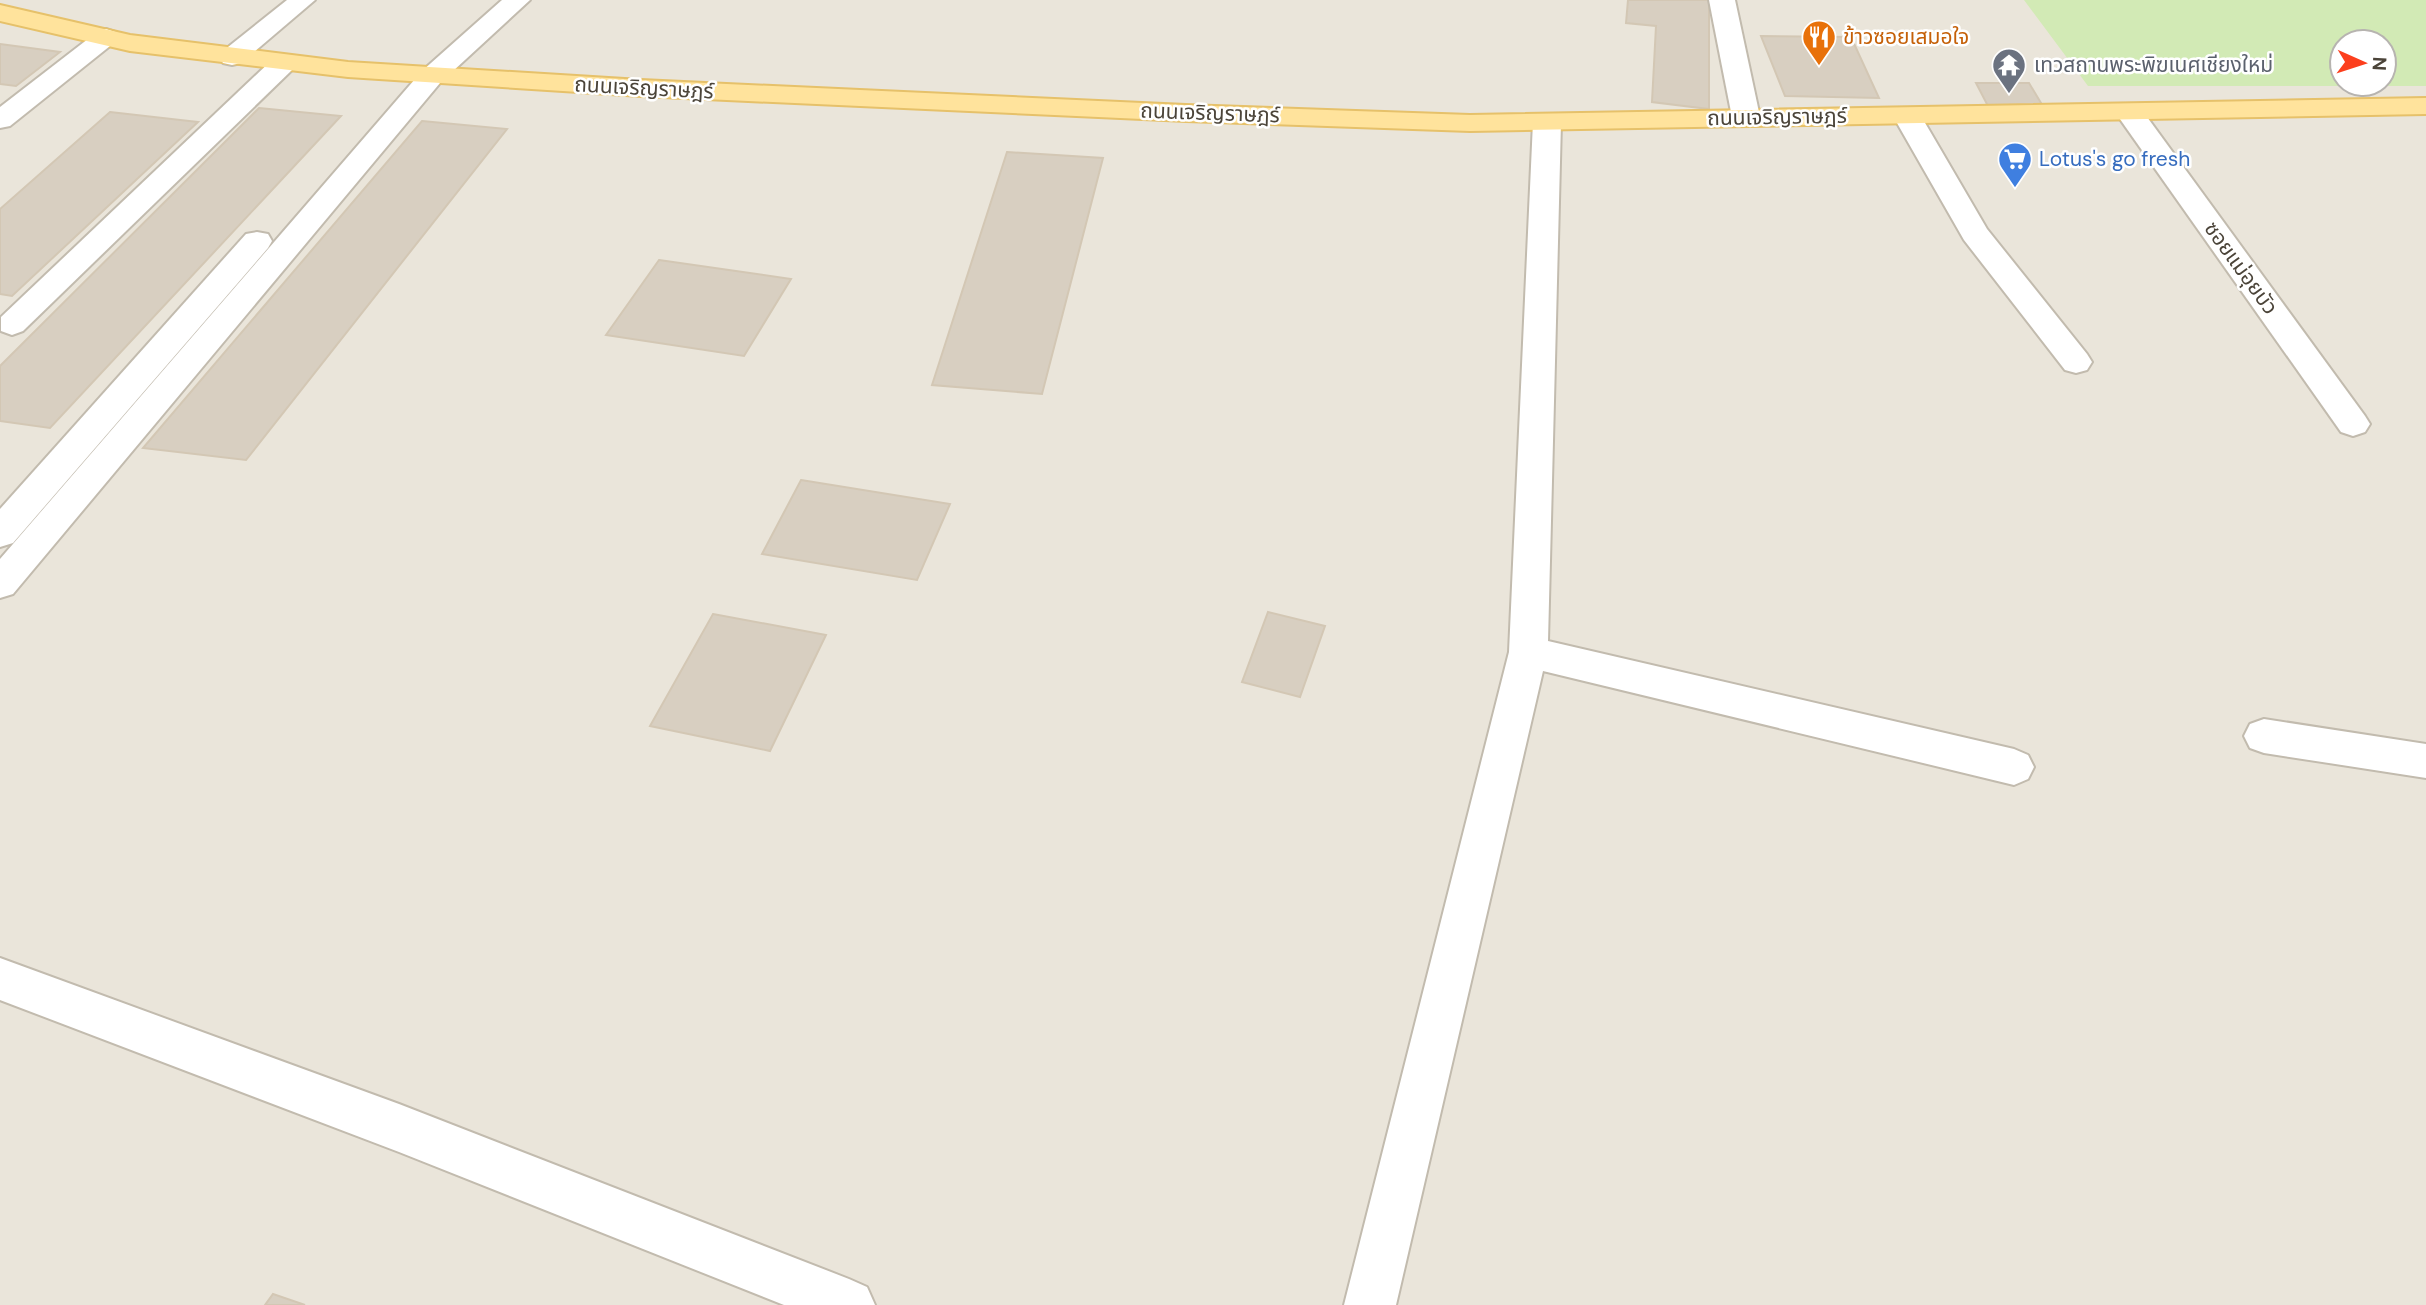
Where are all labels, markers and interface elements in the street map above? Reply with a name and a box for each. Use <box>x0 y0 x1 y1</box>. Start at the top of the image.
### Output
restaurant icon: ข้าวซอยเสมอใจ <box>1800 18 1838 67</box>
place label: ข้าวซอยเสมอใจ <box>1843 23 1969 51</box>
north arrow <box>2328 28 2398 98</box>
temple icon: เทวสถานพระพิฆเนศเชียงใหม่ <box>1990 46 2028 95</box>
place label: เทวสถานพระพิฆเนศเชียงใหม่ <box>2034 51 2273 79</box>
text: N <box>2367 56 2392 71</box>
street label: ถนนเจริญราษฎร์ <box>574 70 715 106</box>
street label: ถนนเจริญราษฎร์ <box>1140 97 1281 129</box>
street label: ถนนเจริญราษฎร์ <box>1707 102 1848 132</box>
supermarket icon: Lotus's go fresh <box>1996 140 2034 189</box>
place label: Lotus's go fresh <box>2039 145 2190 173</box>
street label: ซอยแม่อุยบัว <box>2198 216 2284 320</box>

